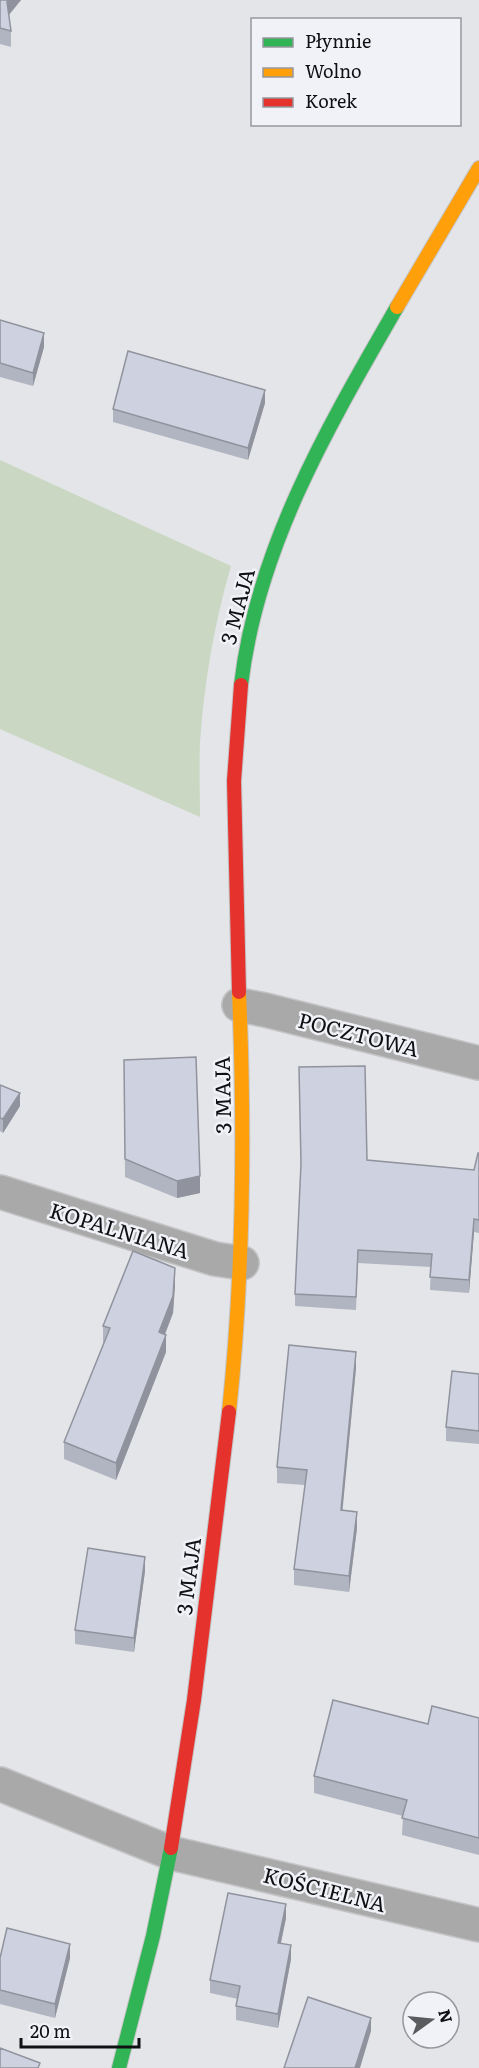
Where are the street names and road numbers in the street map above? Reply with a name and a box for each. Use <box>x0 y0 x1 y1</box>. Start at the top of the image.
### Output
street label: 3 MAJA <box>211 564 261 648</box>
street label: POCZTOWA <box>295 1003 423 1063</box>
street label: 3 MAJA <box>205 1055 237 1134</box>
street label: KOPALNIANA <box>46 1193 194 1265</box>
street label: 3 MAJA <box>167 1535 207 1616</box>
street label: KOŚCIELNA <box>260 1858 390 1918</box>

